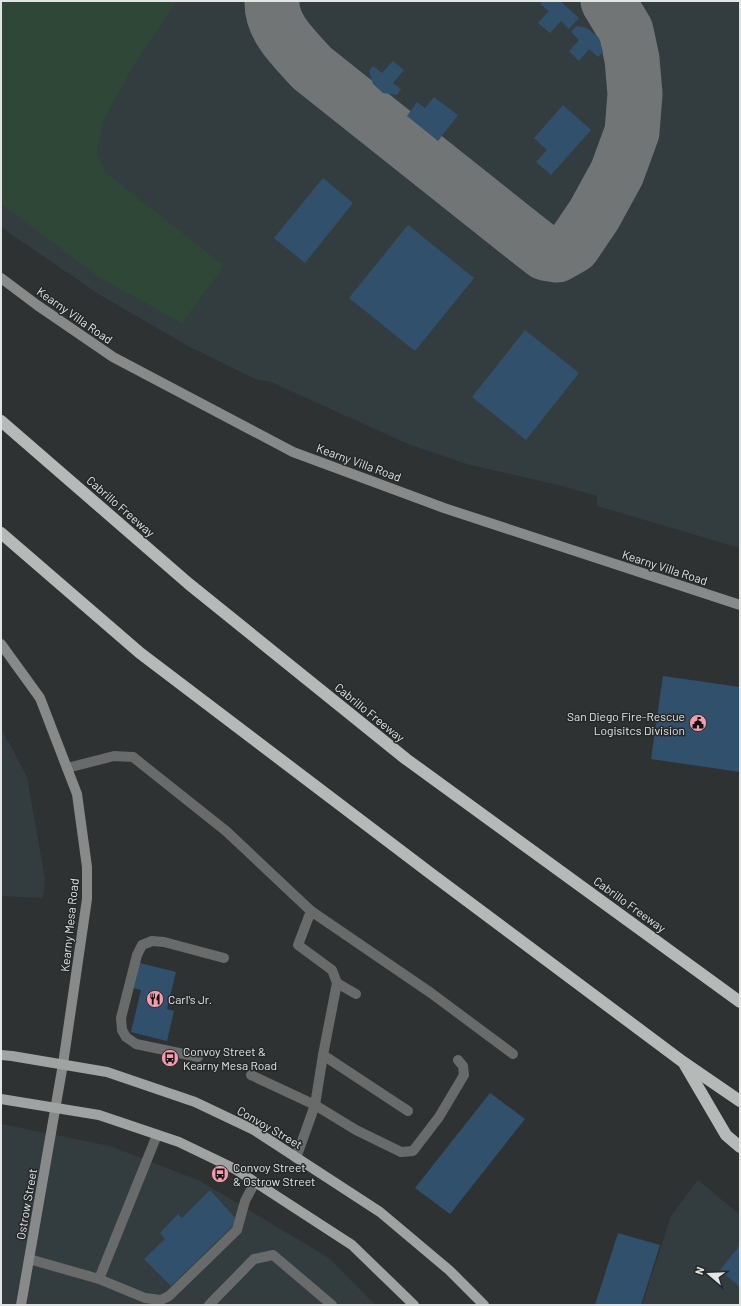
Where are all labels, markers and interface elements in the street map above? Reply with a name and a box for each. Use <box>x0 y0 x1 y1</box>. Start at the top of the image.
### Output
street label: Kearny Villa Road <box>35 284 115 346</box>
street label: Kearny Villa Road <box>315 440 403 484</box>
street label: Cabrillo Freeway <box>84 473 158 540</box>
street label: Kearny Villa Road <box>621 547 709 587</box>
street label: Cabrillo Freeway <box>332 680 408 745</box>
place label: San Diego Fire-Rescue Logisitcs Division <box>567 709 685 737</box>
public building icon: San Diego Fire-Rescue Logisitcs Division <box>688 713 708 733</box>
street label: Cabrillo Freeway <box>591 873 669 935</box>
street label: Kearny Mesa Road <box>57 878 81 972</box>
restaurant icon: Carl's Jr. <box>145 989 165 1009</box>
place label: Carl's Jr. <box>168 992 212 1006</box>
place label: Convoy Street & Kearny Mesa Road <box>183 1044 277 1072</box>
bus stop icon: Convoy Street & Kearny Mesa Road <box>160 1048 180 1068</box>
street label: Convoy Street <box>235 1103 305 1151</box>
place label: Convoy Street & Ostrow Street <box>233 1160 315 1188</box>
bus stop icon: Convoy Street & Ostrow Street <box>210 1164 230 1184</box>
street label: Ostrow Street <box>13 1167 39 1241</box>
north arrow <box>689 1254 729 1294</box>
text: N <box>692 1265 706 1276</box>

